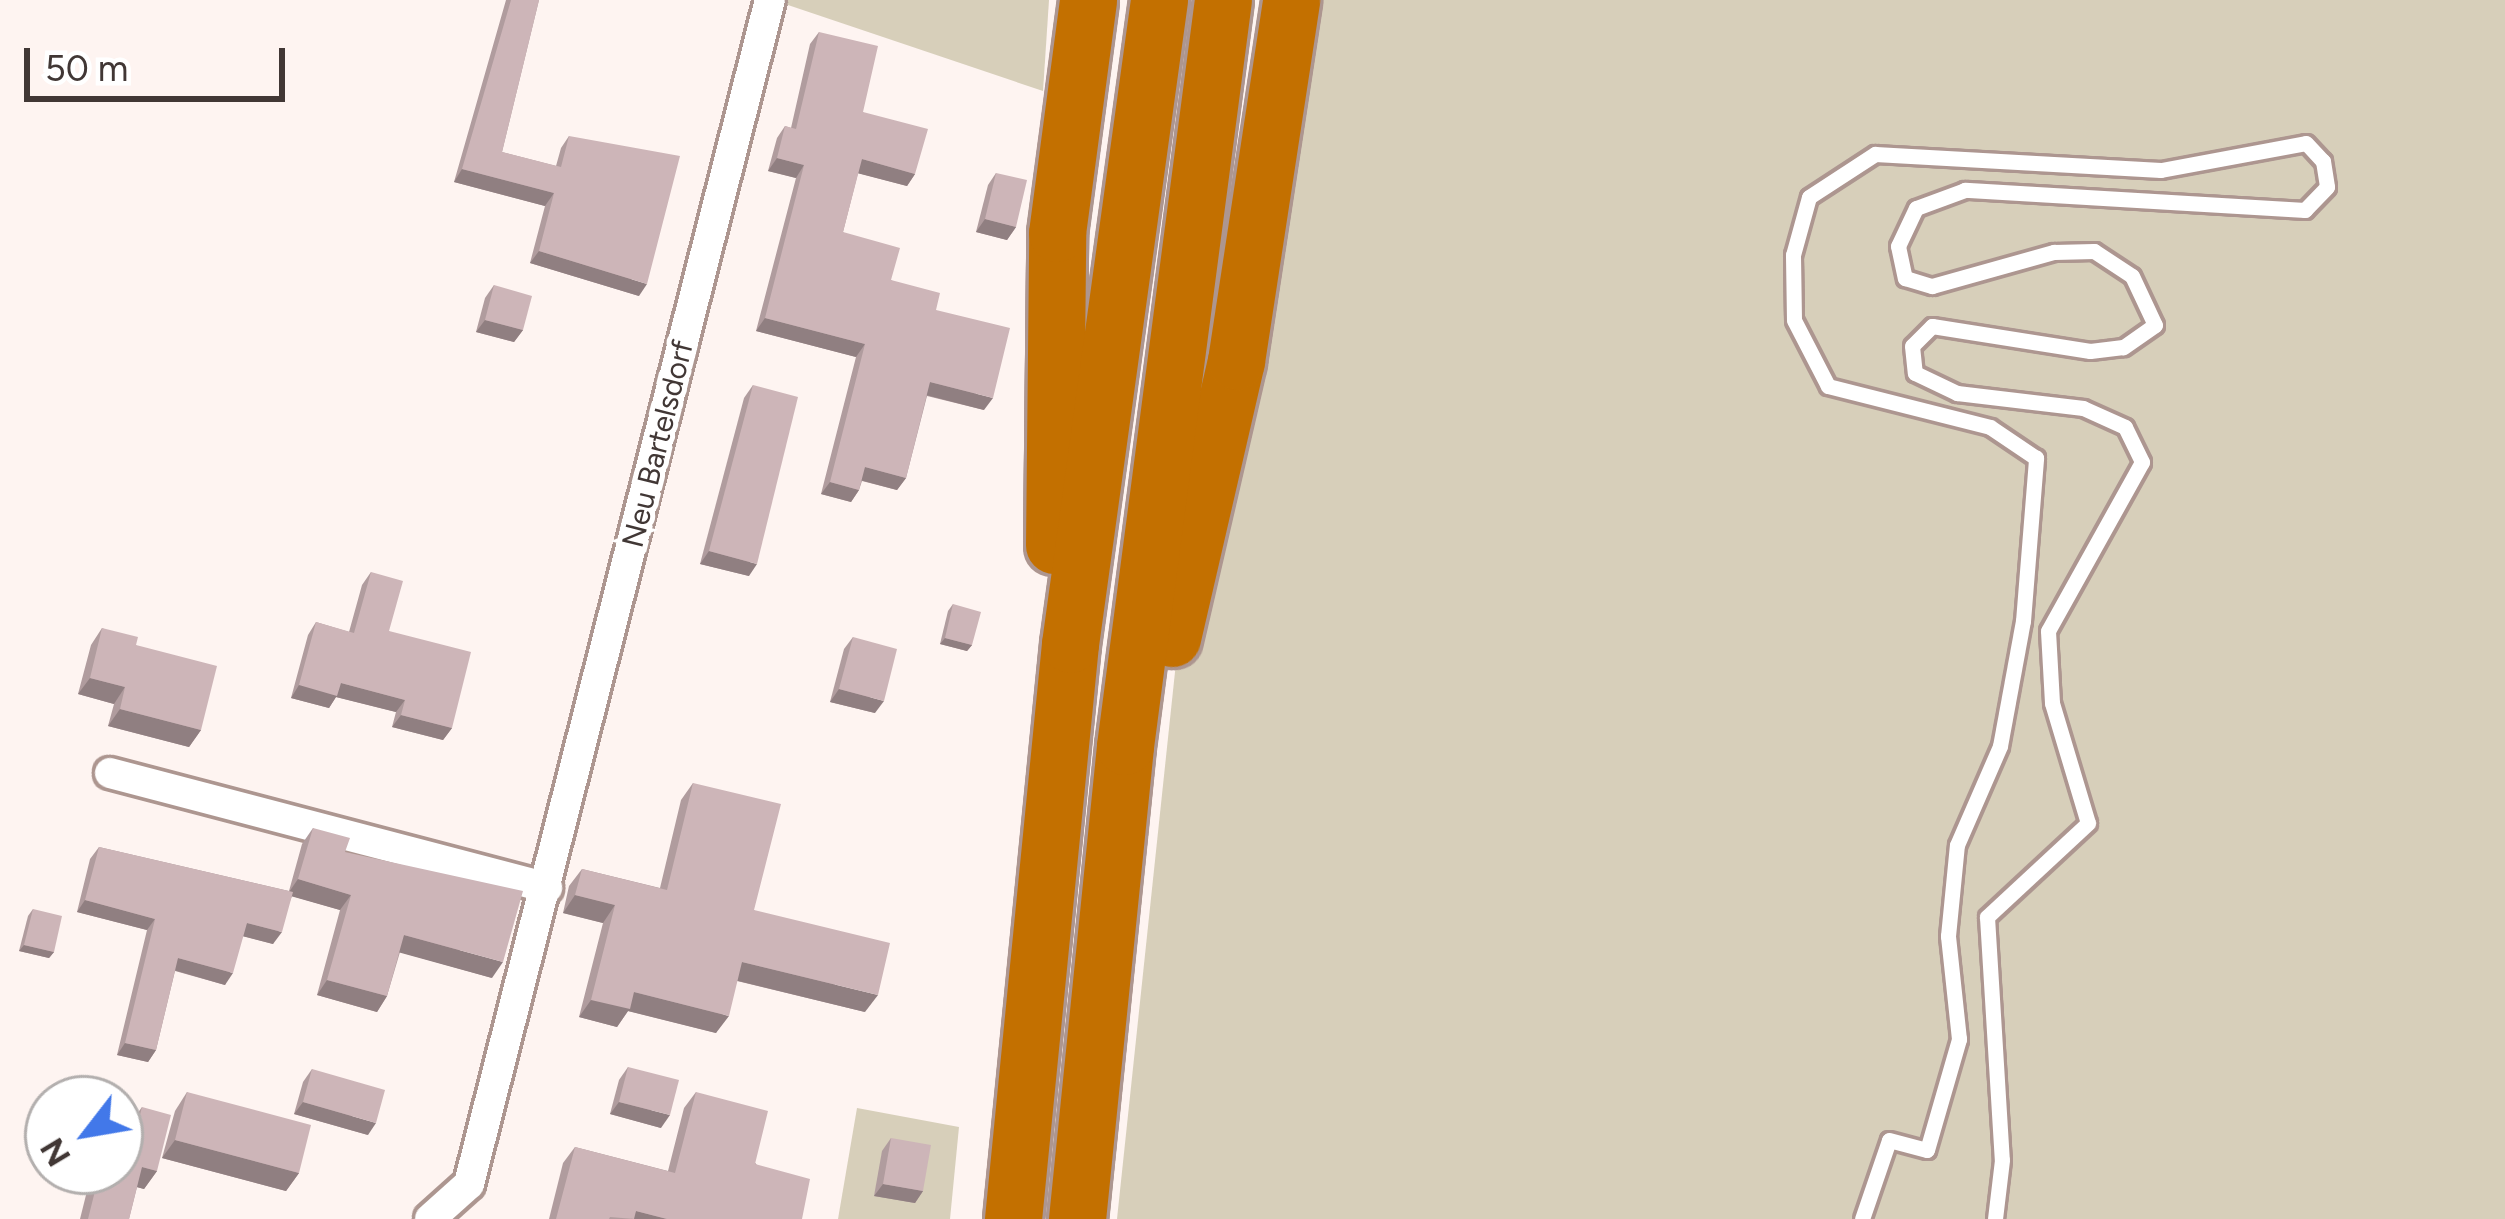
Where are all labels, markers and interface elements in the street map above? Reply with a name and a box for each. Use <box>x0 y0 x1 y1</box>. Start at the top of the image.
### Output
scale bar <box>30 24 291 98</box>
text: 50 m <box>45 47 128 90</box>
street label: Neu Bartelsdorf <box>615 337 701 551</box>
north arrow <box>24 1075 144 1195</box>
text: N <box>32 1131 79 1173</box>

